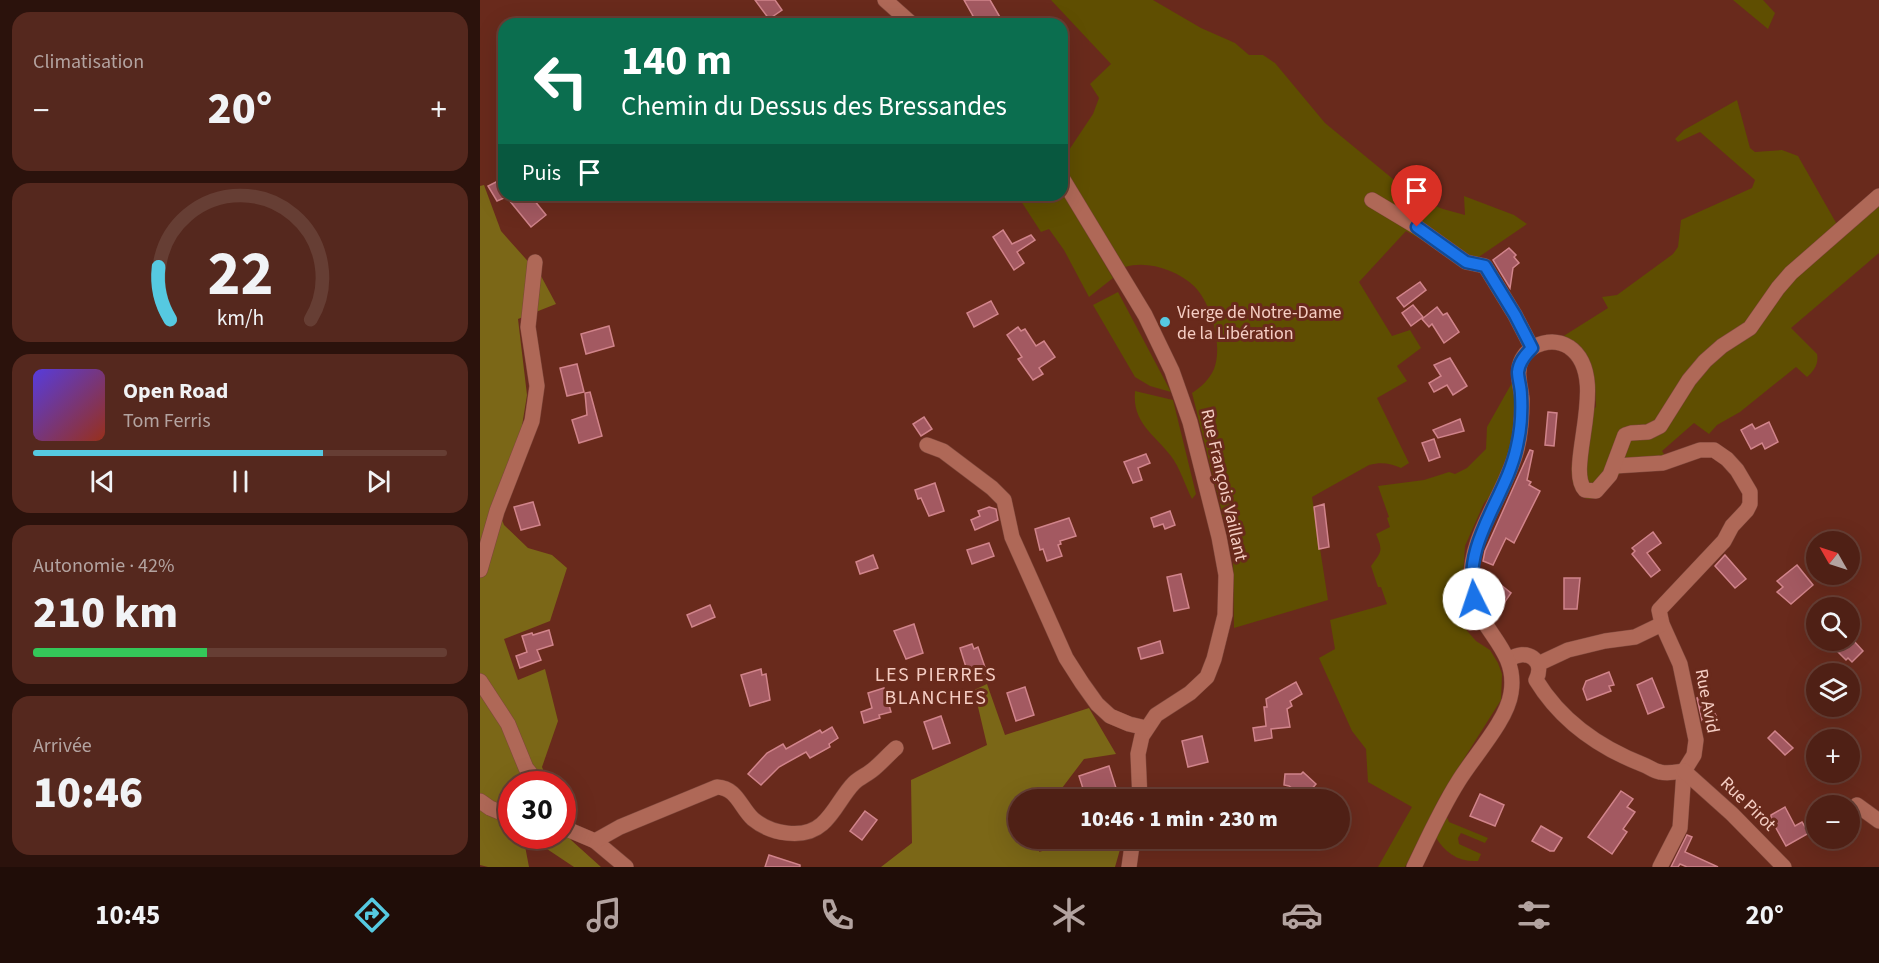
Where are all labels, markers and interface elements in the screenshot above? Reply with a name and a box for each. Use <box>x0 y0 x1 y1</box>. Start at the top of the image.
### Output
text: 140 m <box>621 31 732 91</box>
icon: left <box>522 42 600 120</box>
text: Climatisation <box>33 48 144 76</box>
text: 20° <box>208 77 272 141</box>
text: − <box>33 87 49 134</box>
text: + <box>431 87 447 134</box>
text: Chemin du Dessus des Bressandes <box>621 87 1007 126</box>
icon: arrive <box>573 156 606 189</box>
text: Puis <box>522 157 561 189</box>
pin <box>1391 165 1442 227</box>
icon: arrive <box>1400 174 1433 207</box>
text: 22 <box>207 230 273 319</box>
place label: Vierge de Notre-Dame de la Libération <box>1177 300 1342 346</box>
text: km/h <box>216 303 264 334</box>
marker: Vierge de Notre-Dame de la Libération <box>1158 315 1172 329</box>
text: Open Road <box>123 375 228 407</box>
street label: Rue François Vaillant <box>1194 406 1254 564</box>
text: Tom Ferris <box>123 407 211 435</box>
icon: previous <box>86 465 119 498</box>
icon: pause <box>224 465 257 498</box>
icon: next <box>362 465 395 498</box>
north arrow <box>1806 531 1860 585</box>
map controls <box>1806 531 1860 849</box>
text: Autonomie · 42% <box>33 552 174 580</box>
position arrow <box>1442 567 1506 631</box>
text: 210 km <box>33 581 178 645</box>
button: search <box>1806 597 1860 651</box>
district label: LES PIERRES BLANCHES <box>875 661 997 712</box>
button: layers <box>1806 663 1860 717</box>
street label: Rue Avid <box>1689 667 1725 735</box>
button: + <box>1806 729 1860 783</box>
text: Arrivée <box>33 732 92 760</box>
text: 10:46 <box>33 761 143 825</box>
speed limit sign: 30 <box>498 771 576 849</box>
street label: Rue Pirot <box>1715 771 1781 837</box>
button: − <box>1806 795 1860 849</box>
text: 10:46 · 1 min · 230 m <box>1080 803 1278 835</box>
icon: directions <box>351 894 393 936</box>
icon: music <box>583 894 625 936</box>
icon: phone <box>816 894 858 936</box>
icon: climate <box>1048 894 1090 936</box>
icon: car <box>1281 894 1323 936</box>
icon: filters <box>1513 894 1555 936</box>
text: 10:45 <box>95 896 160 935</box>
text: 20° <box>1745 896 1784 935</box>

